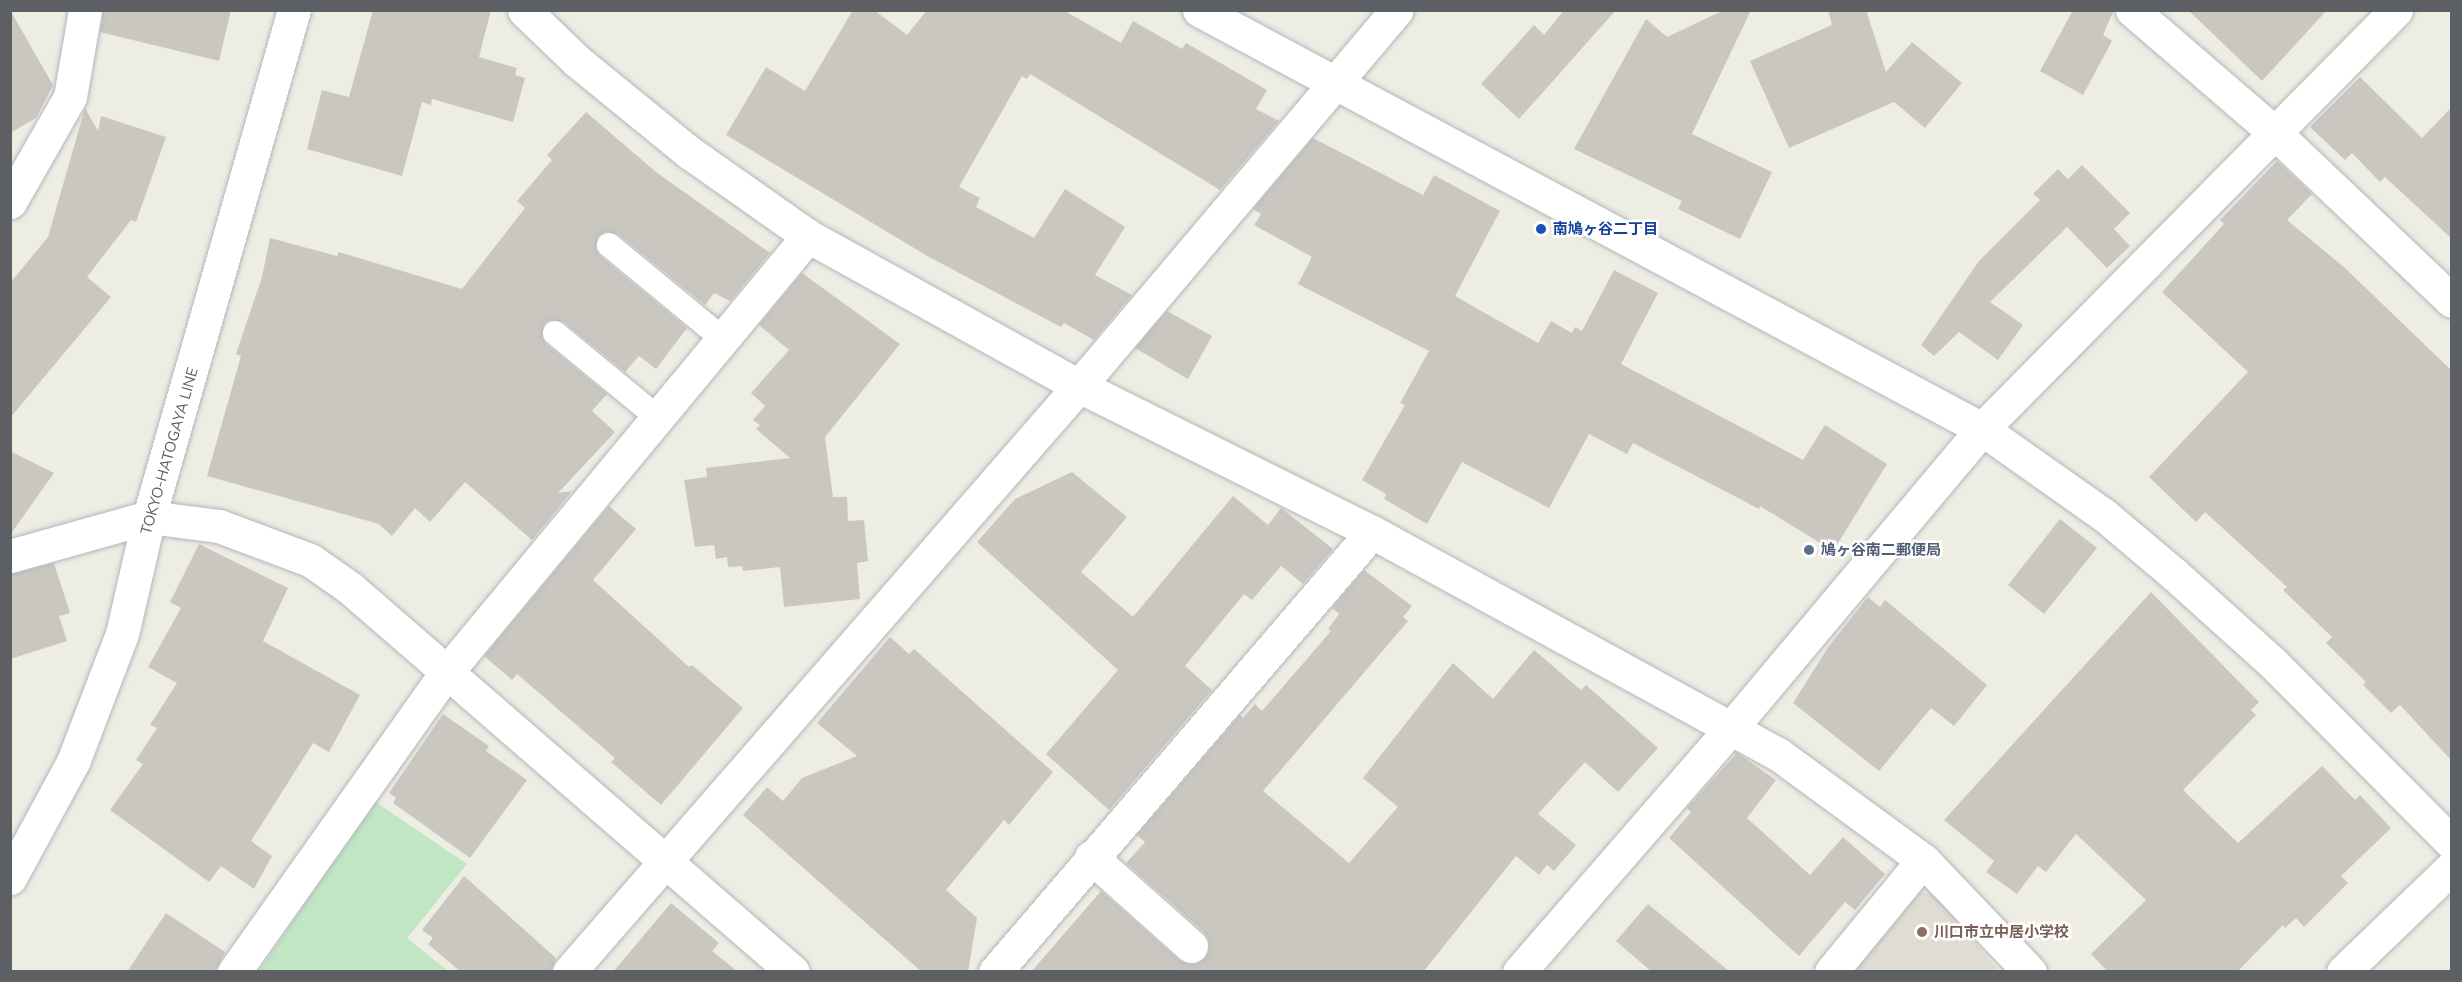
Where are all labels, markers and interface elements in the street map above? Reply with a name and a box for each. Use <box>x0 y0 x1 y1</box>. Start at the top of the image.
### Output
place label: 南鳩ヶ谷二丁目 <box>1553 220 1658 238</box>
marker: 南鳩ヶ谷二丁目 <box>1534 222 1548 236</box>
street label: TOKYO-HATOGAYA LINE <box>137 365 201 537</box>
place label: 鳩ヶ谷南二郵便局 <box>1821 541 1941 559</box>
marker: 鳩ヶ谷南二郵便局 <box>1802 543 1816 557</box>
place label: 川口市立中居小学校 <box>1934 923 2069 941</box>
marker: 川口市立中居小学校 <box>1915 925 1929 939</box>

